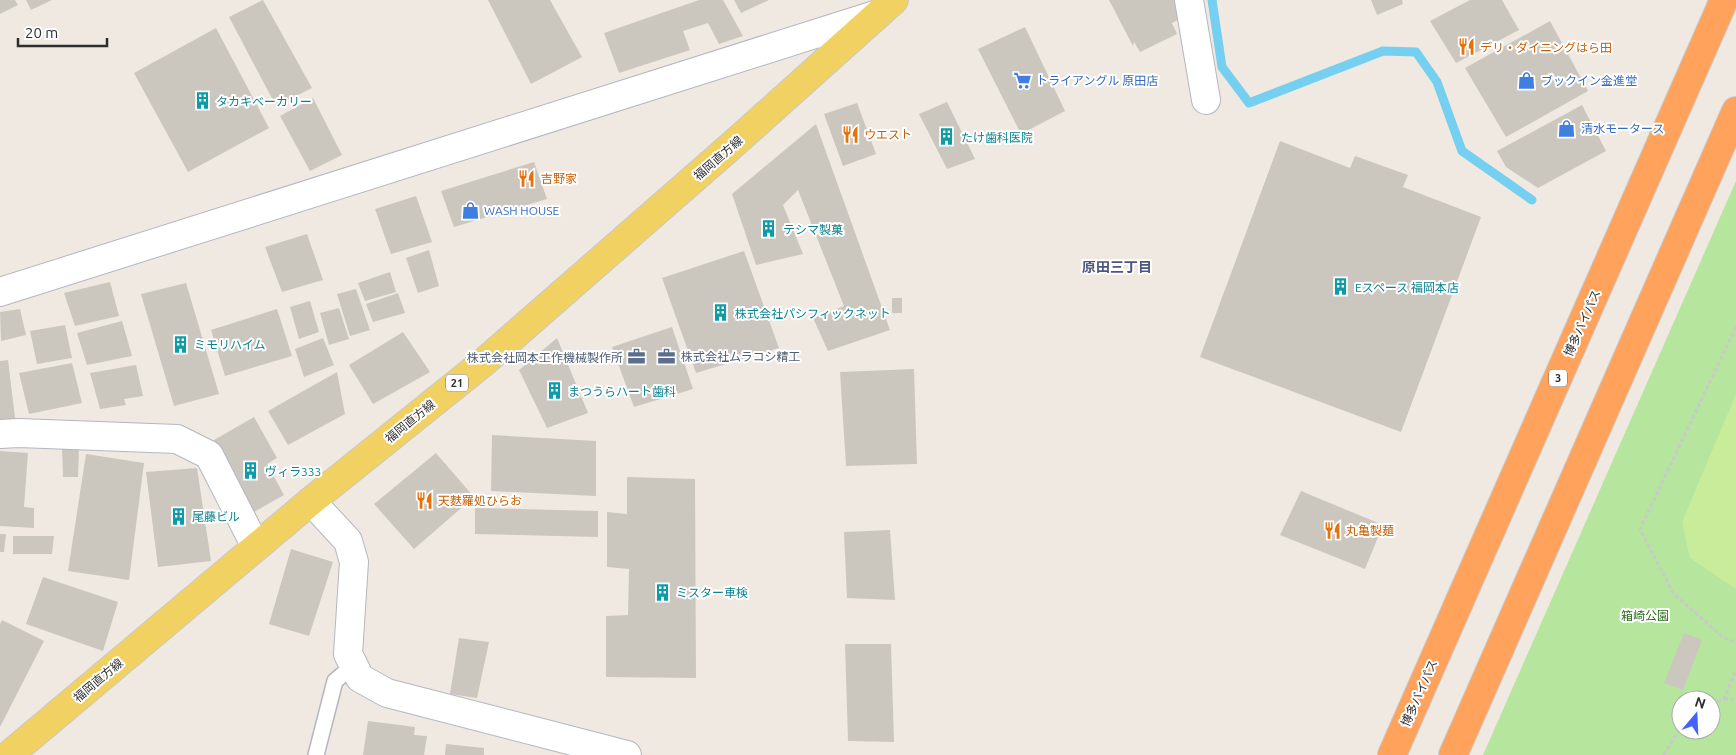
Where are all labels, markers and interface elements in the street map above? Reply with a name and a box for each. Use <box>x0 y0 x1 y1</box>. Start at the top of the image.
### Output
scale bar <box>18 15 106 47</box>
text: 20 m <box>25 24 58 41</box>
restaurant icon: デリ・ダイニングはら田 <box>1456 37 1476 57</box>
place label: デリ・ダイニングはら田 <box>1480 41 1612 54</box>
supermarket icon: トライアングル 原田店 <box>1012 70 1032 90</box>
shop icon: ブックイン金進堂 <box>1517 70 1537 90</box>
place label: トライアングル 原田店 <box>1036 74 1158 87</box>
place label: ブックイン金進堂 <box>1541 74 1637 87</box>
building icon: タカキベーカリー <box>192 91 212 111</box>
place label: タカキベーカリー <box>216 95 312 108</box>
shop icon: 清水モータース <box>1557 118 1577 138</box>
place label: 清水モータース <box>1581 122 1664 135</box>
restaurant icon: ウエスト <box>840 124 860 144</box>
building icon: たけ歯科医院 <box>937 127 957 147</box>
place label: ウエスト <box>864 128 912 141</box>
place label: たけ歯科医院 <box>961 131 1033 144</box>
street label: 福岡直方線 <box>691 133 745 183</box>
restaurant icon: 吉野家 <box>517 168 537 188</box>
place label: 吉野家 <box>541 172 577 185</box>
shop icon: WASH HOUSE <box>460 200 480 220</box>
place label: WASH HOUSE <box>484 204 560 217</box>
building icon: テシマ製菓 <box>759 219 779 239</box>
place label: テシマ製菓 <box>783 223 843 236</box>
district label: 原田三丁目 <box>1082 259 1152 275</box>
building icon: Eスペース 福岡本店 <box>1331 277 1351 297</box>
place label: Eスペース 福岡本店 <box>1355 281 1459 294</box>
street label: 博多バイパス <box>1561 288 1603 358</box>
building icon: 株式会社パシフィックネット <box>711 303 731 323</box>
place label: 株式会社パシフィックネット <box>735 307 891 320</box>
building icon: ミモリハイム <box>170 334 190 354</box>
place label: ミモリハイム <box>194 338 266 351</box>
office icon: 株式会社ムラコシ精工 <box>657 346 677 366</box>
office icon: 株式会社岡本工作機械製作所 <box>627 347 647 367</box>
place label: 株式会社ムラコシ精工 <box>681 350 800 363</box>
place label: 株式会社岡本工作機械製作所 <box>467 351 623 364</box>
road number: 3 <box>1549 369 1567 386</box>
road number: 21 <box>446 374 468 392</box>
building icon: まつうらハート歯科 <box>544 381 564 401</box>
place label: まつうらハート歯科 <box>568 385 676 398</box>
street label: 福岡直方線 <box>383 397 437 445</box>
building icon: ヴィラ333 <box>241 461 261 481</box>
place label: ヴィラ333 <box>265 465 321 478</box>
restaurant icon: 天麩羅処ひらお <box>414 490 434 510</box>
place label: 天麩羅処ひらお <box>438 494 522 507</box>
building icon: 尾藤ビル <box>168 506 188 526</box>
place label: 尾藤ビル <box>192 510 240 523</box>
restaurant icon: 丸亀製麺 <box>1322 520 1342 540</box>
place label: 丸亀製麺 <box>1346 524 1394 537</box>
building icon: ミスター車検 <box>652 582 672 602</box>
place label: ミスター車検 <box>676 586 748 599</box>
park label: 箱崎公園 <box>1621 609 1669 622</box>
street label: 福岡直方線 <box>71 656 125 704</box>
street label: 博多バイパス <box>1398 658 1440 728</box>
north arrow <box>1671 690 1721 740</box>
text: N <box>1693 693 1708 712</box>

